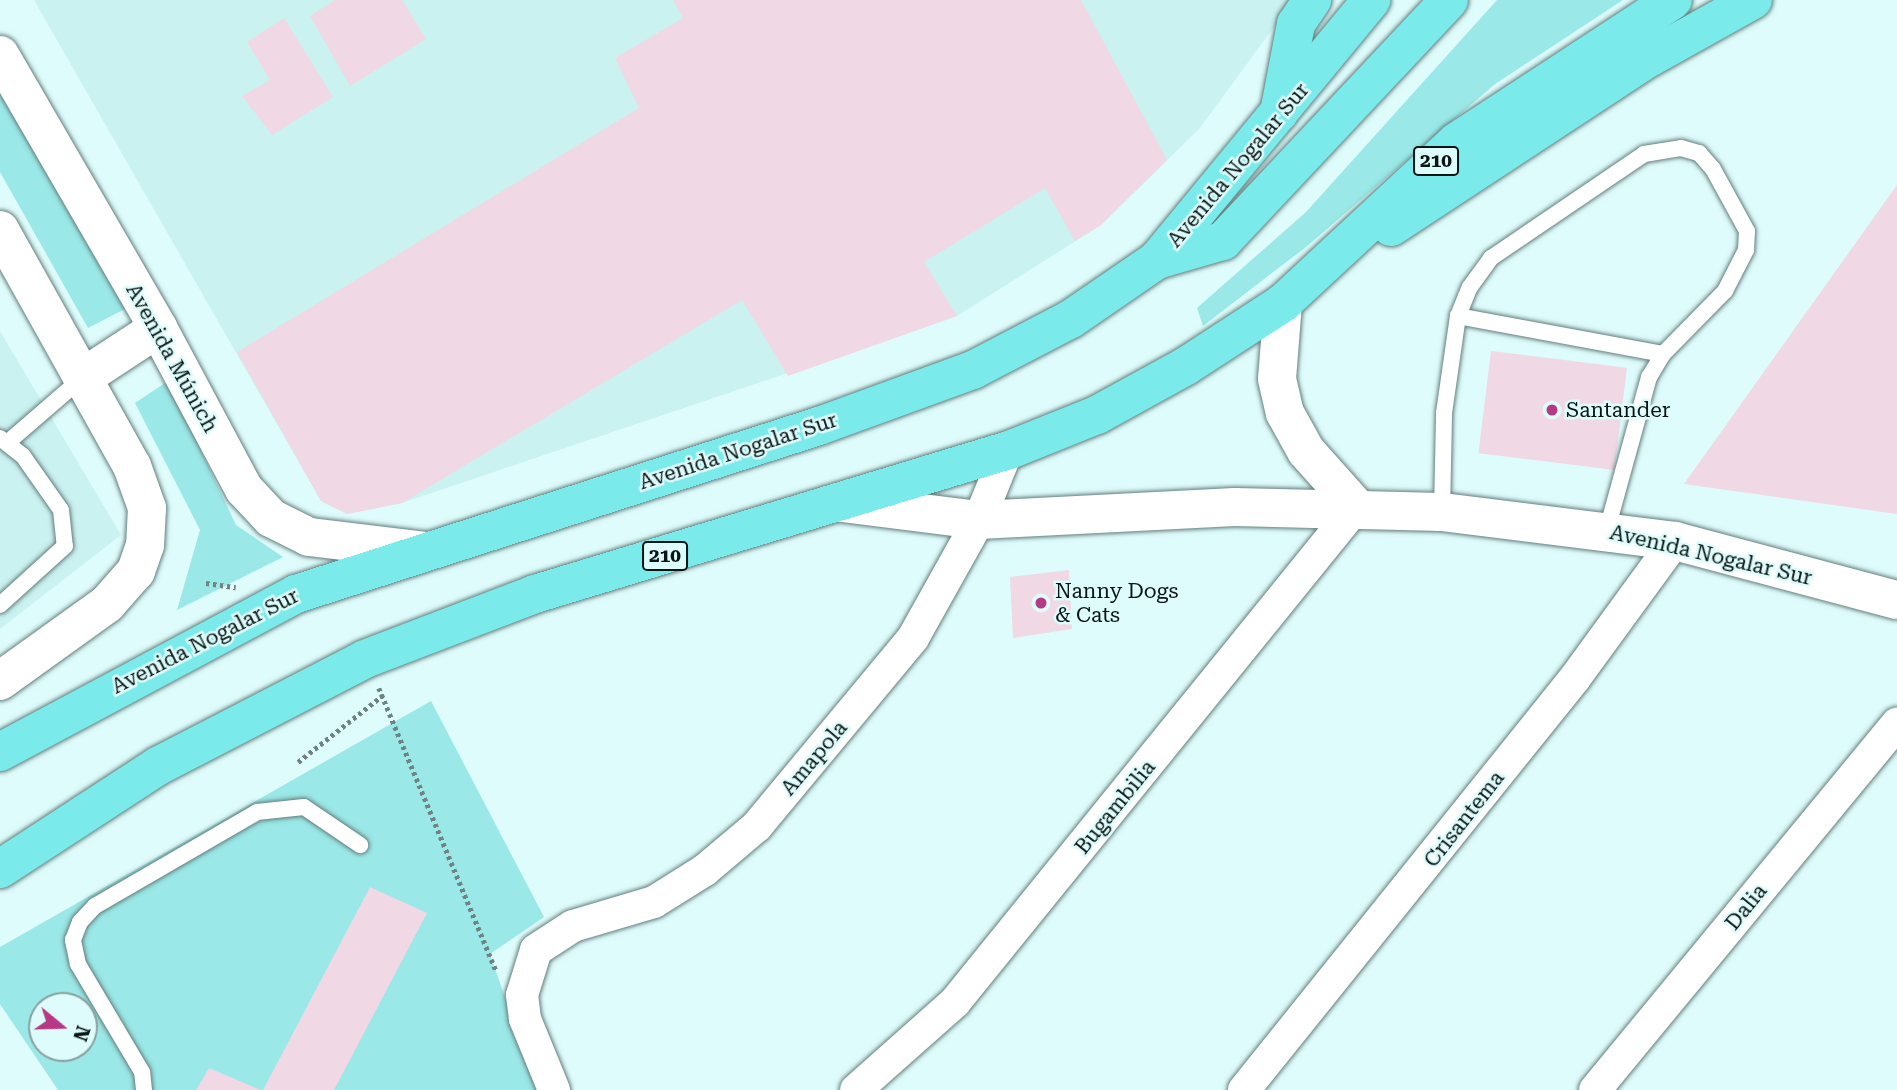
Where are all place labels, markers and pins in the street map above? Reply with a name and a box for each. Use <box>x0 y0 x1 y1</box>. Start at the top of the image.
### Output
place label: Santander <box>1566 397 1670 423</box>
marker: Santander <box>1544 402 1560 418</box>
place label: Nanny Dogs & Cats <box>1055 578 1178 628</box>
marker: Nanny Dogs & Cats <box>1033 595 1049 611</box>

